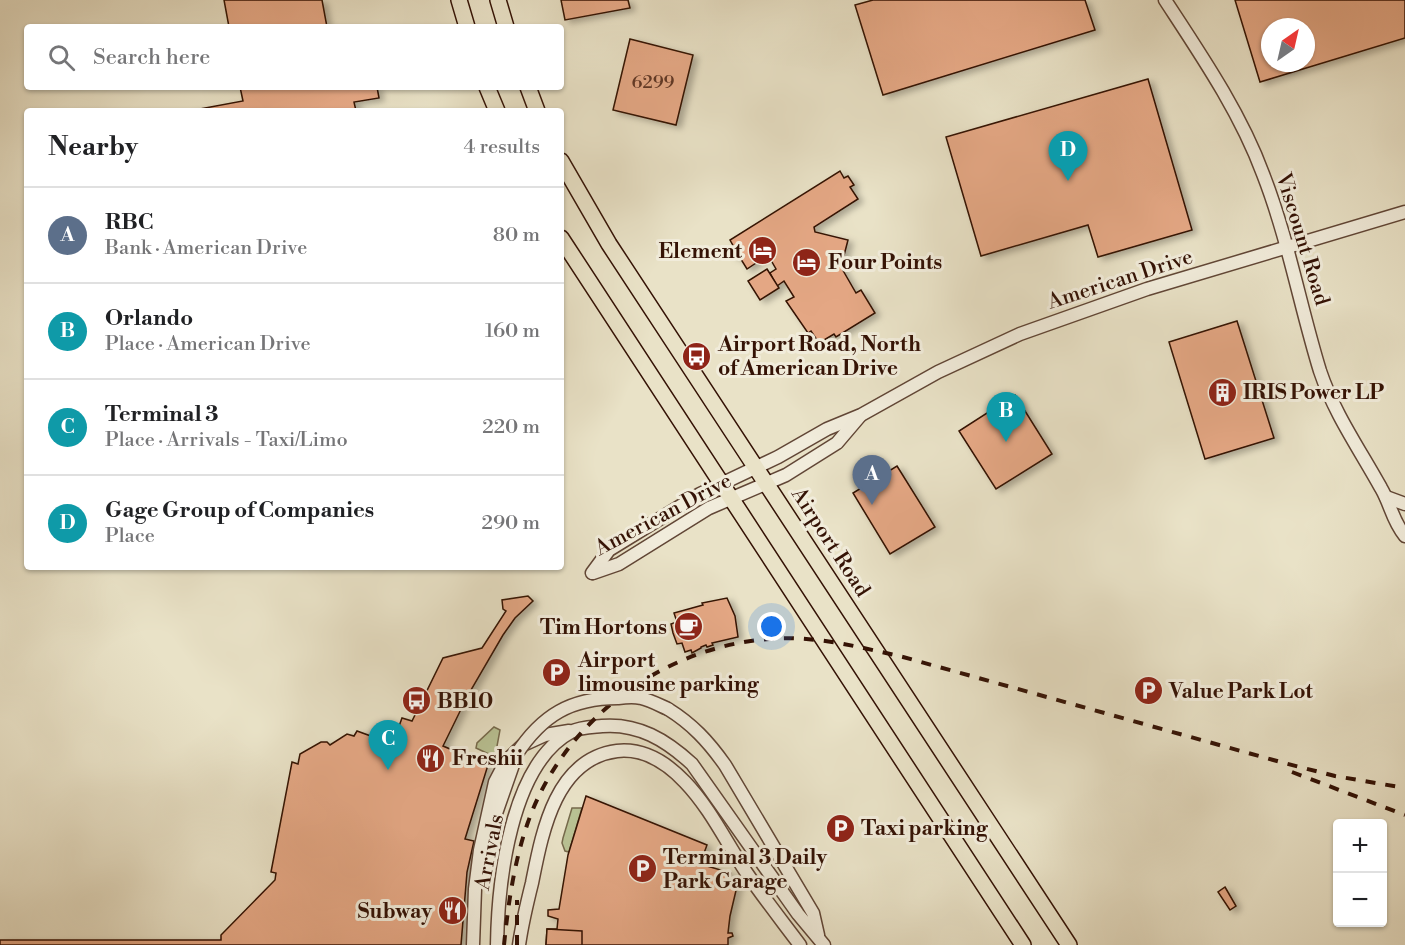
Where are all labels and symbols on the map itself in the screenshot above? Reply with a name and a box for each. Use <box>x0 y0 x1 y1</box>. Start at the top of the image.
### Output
north arrow <box>1261 18 1315 72</box>
house number: 6299 <box>632 71 675 94</box>
pin: D <box>1048 132 1088 181</box>
street label: Viscount Road <box>1269 169 1335 309</box>
hotel icon: Element <box>747 235 779 267</box>
place label: Element <box>658 239 743 265</box>
street label: American Drive <box>1043 244 1196 316</box>
hotel icon: Four Points <box>791 246 823 278</box>
place label: Four Points <box>828 250 942 276</box>
place label: Airport Road, North of American Drive <box>717 332 921 382</box>
bus stop icon: Airport Road, North of American Drive <box>681 340 713 372</box>
building icon: IRIS Power LP <box>1206 376 1238 408</box>
place label: IRIS Power LP <box>1243 380 1384 406</box>
pin: B <box>986 392 1026 442</box>
pin: A <box>852 456 892 505</box>
street label: American Drive <box>590 468 736 562</box>
street label: Airport Road <box>785 482 875 602</box>
cafe icon: Tim Hortons <box>672 611 704 643</box>
your location <box>757 612 786 641</box>
place label: Tim Hortons <box>540 615 667 641</box>
place label: Airport limousine parking <box>577 648 760 698</box>
parking icon: Airport limousine parking <box>541 656 573 688</box>
parking icon: Value Park Lot <box>1132 675 1164 707</box>
place label: Value Park Lot <box>1168 679 1313 705</box>
bus stop icon: BB10 <box>400 685 432 717</box>
place label: BB10 <box>437 689 493 715</box>
pin: C <box>368 720 408 770</box>
restaurant icon: Freshii <box>415 742 447 774</box>
place label: Freshii <box>452 746 523 772</box>
street label: Arrivals <box>470 812 510 893</box>
parking icon: Taxi parking <box>824 812 856 844</box>
place label: Taxi parking <box>861 816 989 842</box>
place label: Terminal 3 Daily Park Garage <box>663 845 827 895</box>
parking icon: Terminal 3 Daily Park Garage <box>626 853 658 885</box>
restaurant icon: Subway <box>437 895 469 927</box>
place label: Subway <box>358 899 432 925</box>

